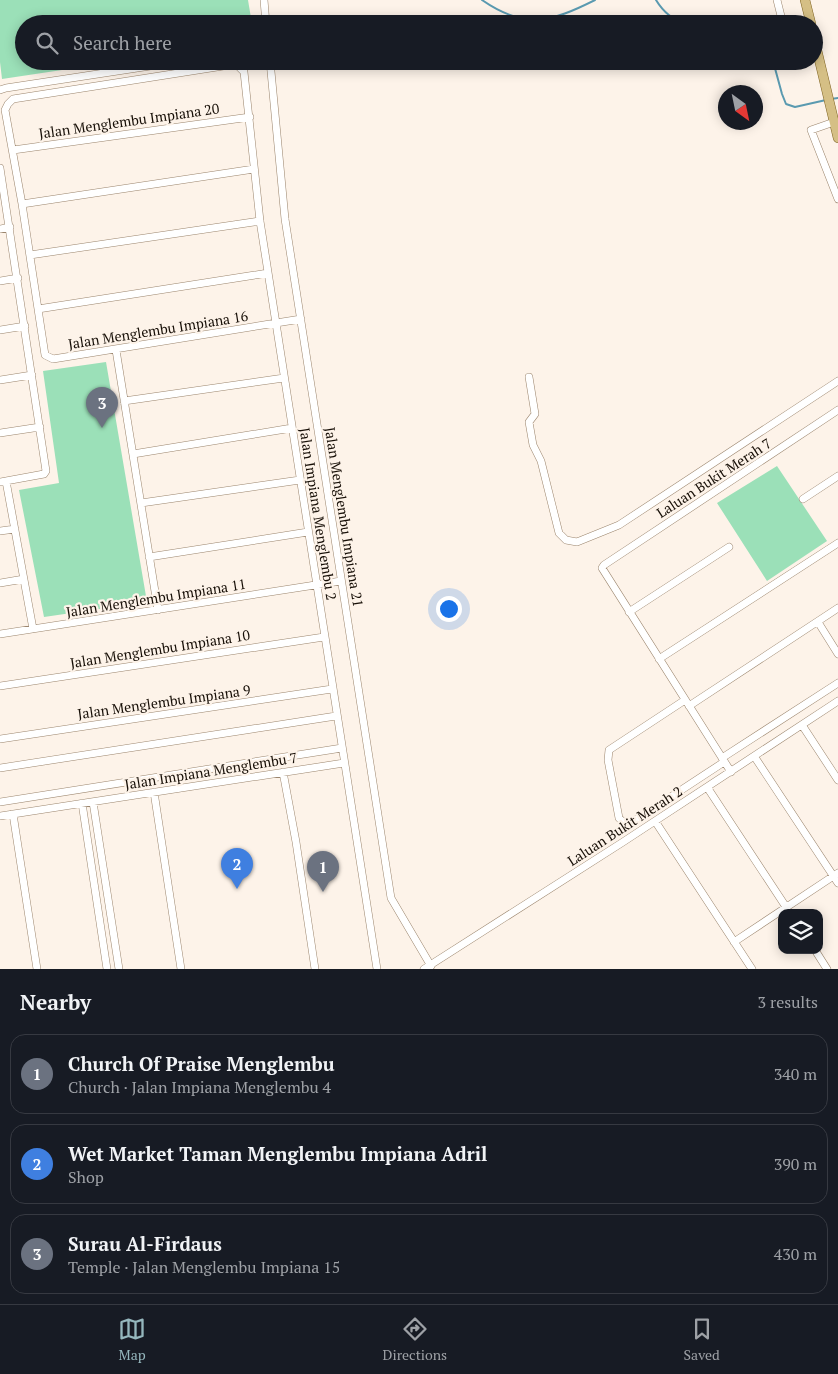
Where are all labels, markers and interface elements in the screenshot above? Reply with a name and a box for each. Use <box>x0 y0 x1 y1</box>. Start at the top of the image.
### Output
search box <box>15 15 823 70</box>
icon: search <box>33 29 61 57</box>
text: Search here <box>73 30 172 55</box>
north arrow <box>718 85 763 130</box>
street label: Jalan Menglembu Impiana 20 <box>37 98 220 143</box>
street label: Jalan Menglembu Impiana 16 <box>67 306 250 353</box>
pin: 3 <box>86 387 118 428</box>
street label: Jalan Impiana Menglembu 2 <box>295 426 342 602</box>
street label: Jalan Menglembu Impiana 21 <box>321 426 368 608</box>
street label: Laluan Bukit Merah 7 <box>653 433 775 522</box>
street label: Jalan Menglembu Impiana 11 <box>65 574 247 621</box>
your location <box>436 596 462 622</box>
street label: Jalan Menglembu Impiana 10 <box>69 625 251 672</box>
street label: Jalan Menglembu Impiana 9 <box>76 680 252 723</box>
street label: Jalan Impiana Menglembu 7 <box>123 747 299 794</box>
street label: Laluan Bukit Merah 2 <box>564 781 686 870</box>
pin: 2 <box>221 848 253 889</box>
pin: 1 <box>307 851 339 892</box>
map controls <box>778 909 823 954</box>
button: layers <box>778 909 823 954</box>
text: Nearby <box>20 988 91 1016</box>
text: 3 results <box>758 991 818 1013</box>
text: Church Of Praise Menglembu <box>68 1051 335 1076</box>
text: 1 <box>32 1063 42 1085</box>
text: 340 m <box>774 1063 817 1085</box>
text: Church · Jalan Impiana Menglembu 4 <box>68 1076 331 1098</box>
text: Wet Market Taman Menglembu Impiana Adril <box>68 1141 487 1166</box>
text: 2 <box>32 1153 42 1175</box>
text: 390 m <box>774 1153 817 1175</box>
text: Shop <box>68 1166 104 1188</box>
text: Surau Al-Firdaus <box>68 1231 222 1256</box>
text: 3 <box>32 1243 42 1265</box>
text: 430 m <box>774 1243 817 1265</box>
text: Temple · Jalan Menglembu Impiana 15 <box>68 1256 340 1278</box>
tab: Map <box>118 1315 146 1364</box>
tab: Directions <box>383 1315 447 1364</box>
tab: Saved <box>684 1315 720 1364</box>

